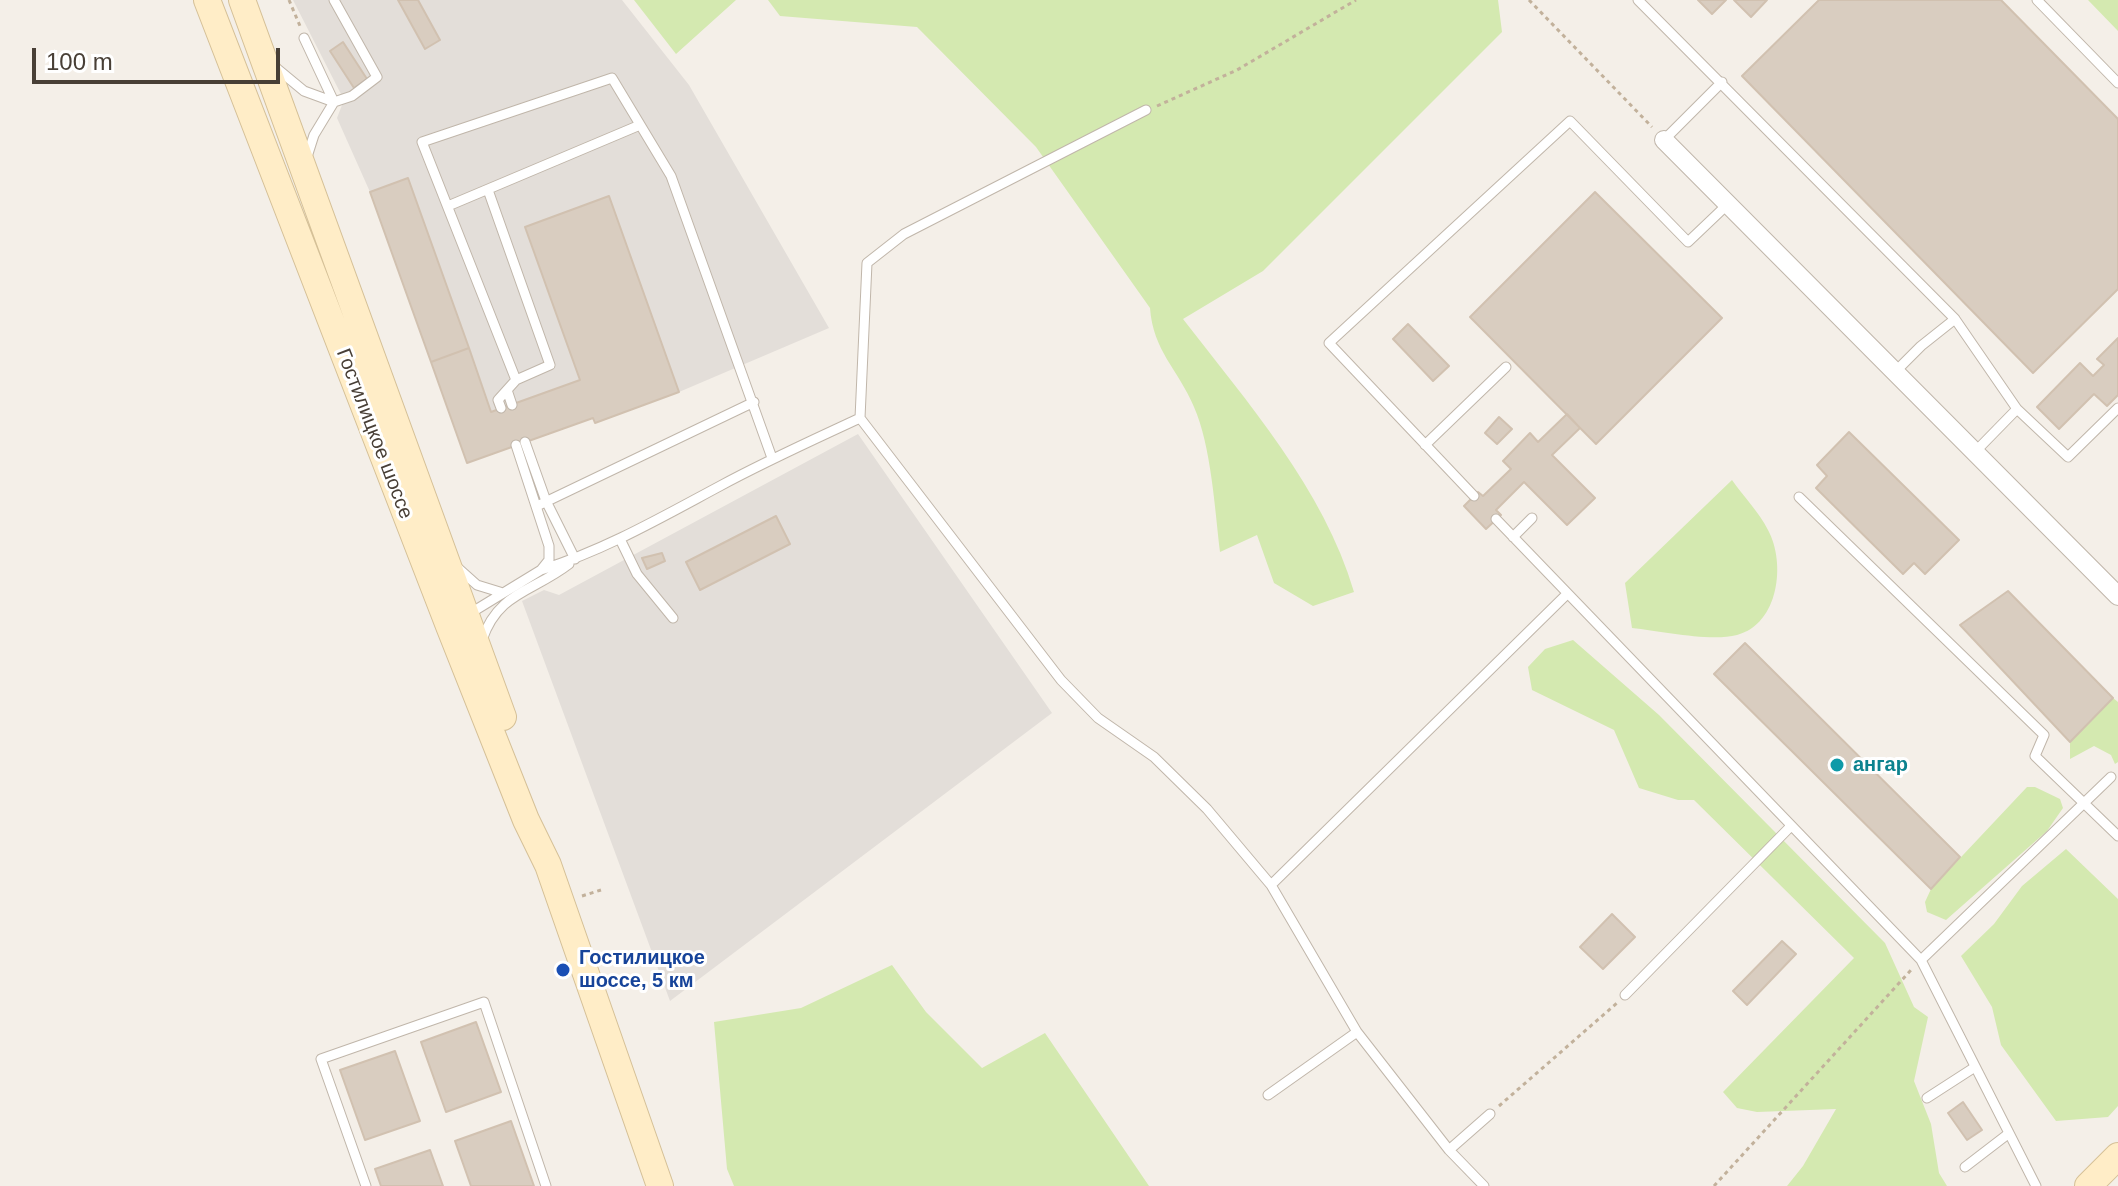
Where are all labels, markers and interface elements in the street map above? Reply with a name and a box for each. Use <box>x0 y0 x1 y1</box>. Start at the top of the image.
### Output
scale bar <box>36 32 284 82</box>
text: 100 m <box>46 48 113 75</box>
street label: Гостилицкое шоссе <box>330 346 418 522</box>
place label: ангар <box>1853 753 1908 777</box>
marker: ангар <box>1828 756 1846 774</box>
place label: Гостилицкое шоссе, 5 км <box>579 946 705 993</box>
marker: Гостилицкое шоссе, 5 км <box>554 961 572 979</box>

